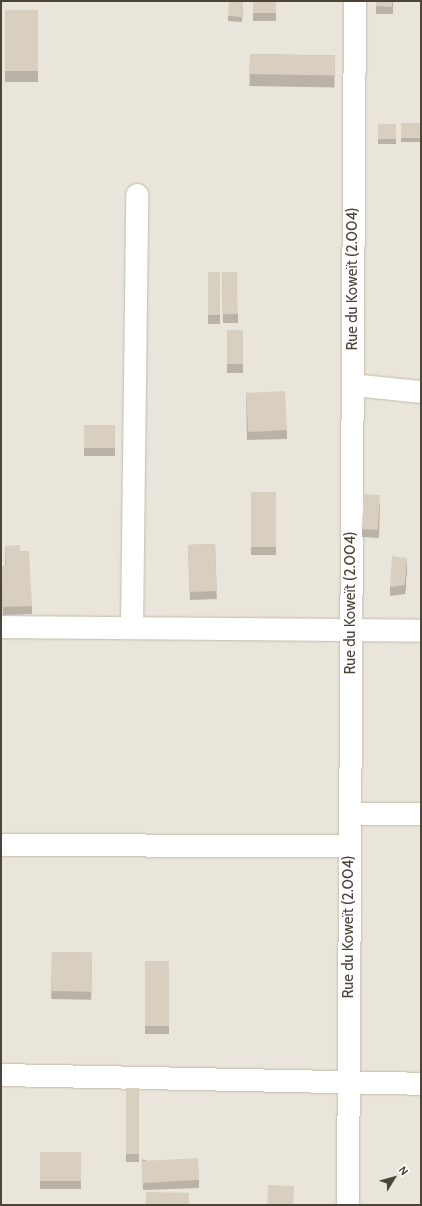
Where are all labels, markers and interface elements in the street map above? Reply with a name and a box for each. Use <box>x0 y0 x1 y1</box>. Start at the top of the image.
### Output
street label: Rue du Koweït (2.004) <box>344 208 362 350</box>
street label: Rue du Koweït (2.004) <box>342 532 360 674</box>
street label: Rue du Koweït (2.004) <box>340 856 358 998</box>
north arrow <box>374 1158 414 1198</box>
text: N <box>396 1163 412 1178</box>

